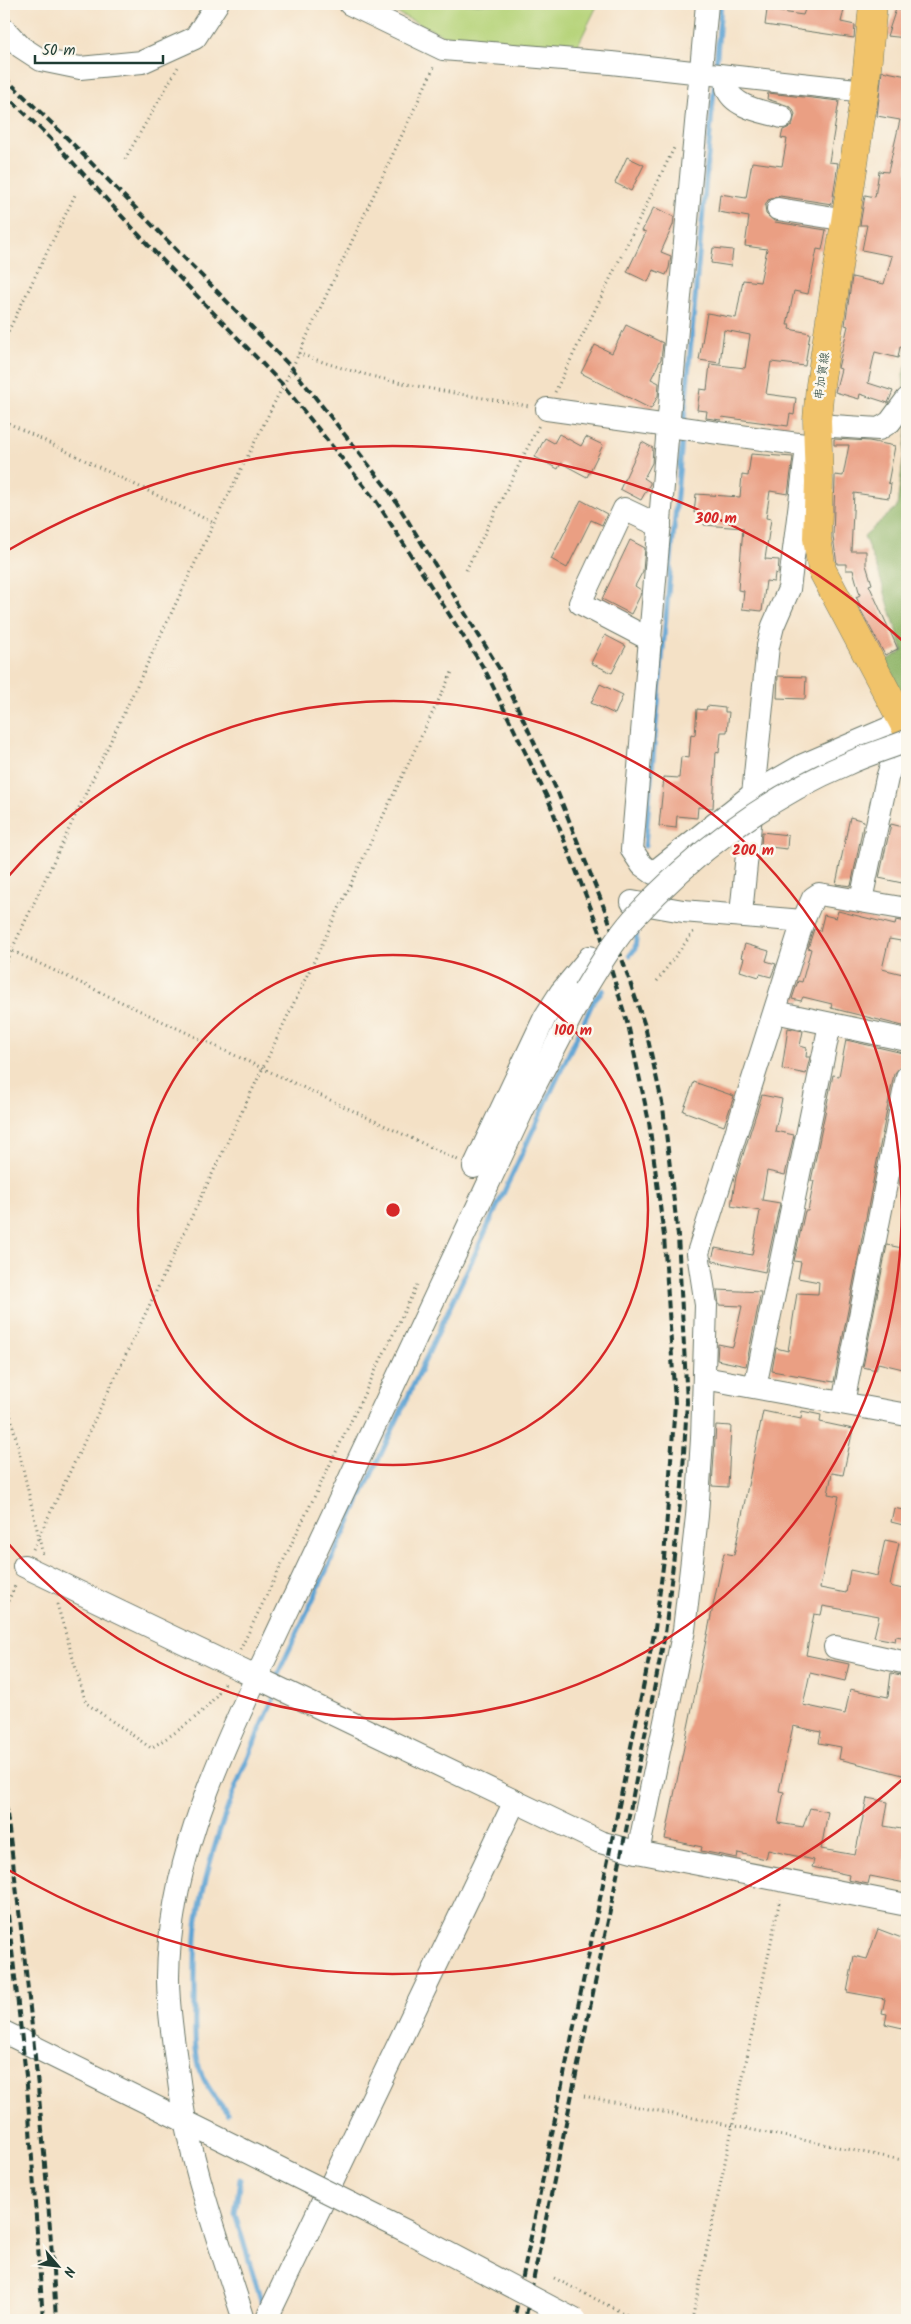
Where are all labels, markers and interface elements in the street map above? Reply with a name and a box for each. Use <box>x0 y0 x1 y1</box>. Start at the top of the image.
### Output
scale bar <box>35 32 162 64</box>
text: 50 m <box>42 39 76 63</box>
street label: 串加賀線 <box>809 351 835 401</box>
text: 300 m <box>694 507 737 531</box>
text: 200 m <box>732 839 774 863</box>
text: 100 m <box>554 1019 592 1043</box>
centre of rings <box>384 1201 402 1219</box>
north arrow <box>32 2242 82 2292</box>
text: N <box>57 2263 80 2281</box>

